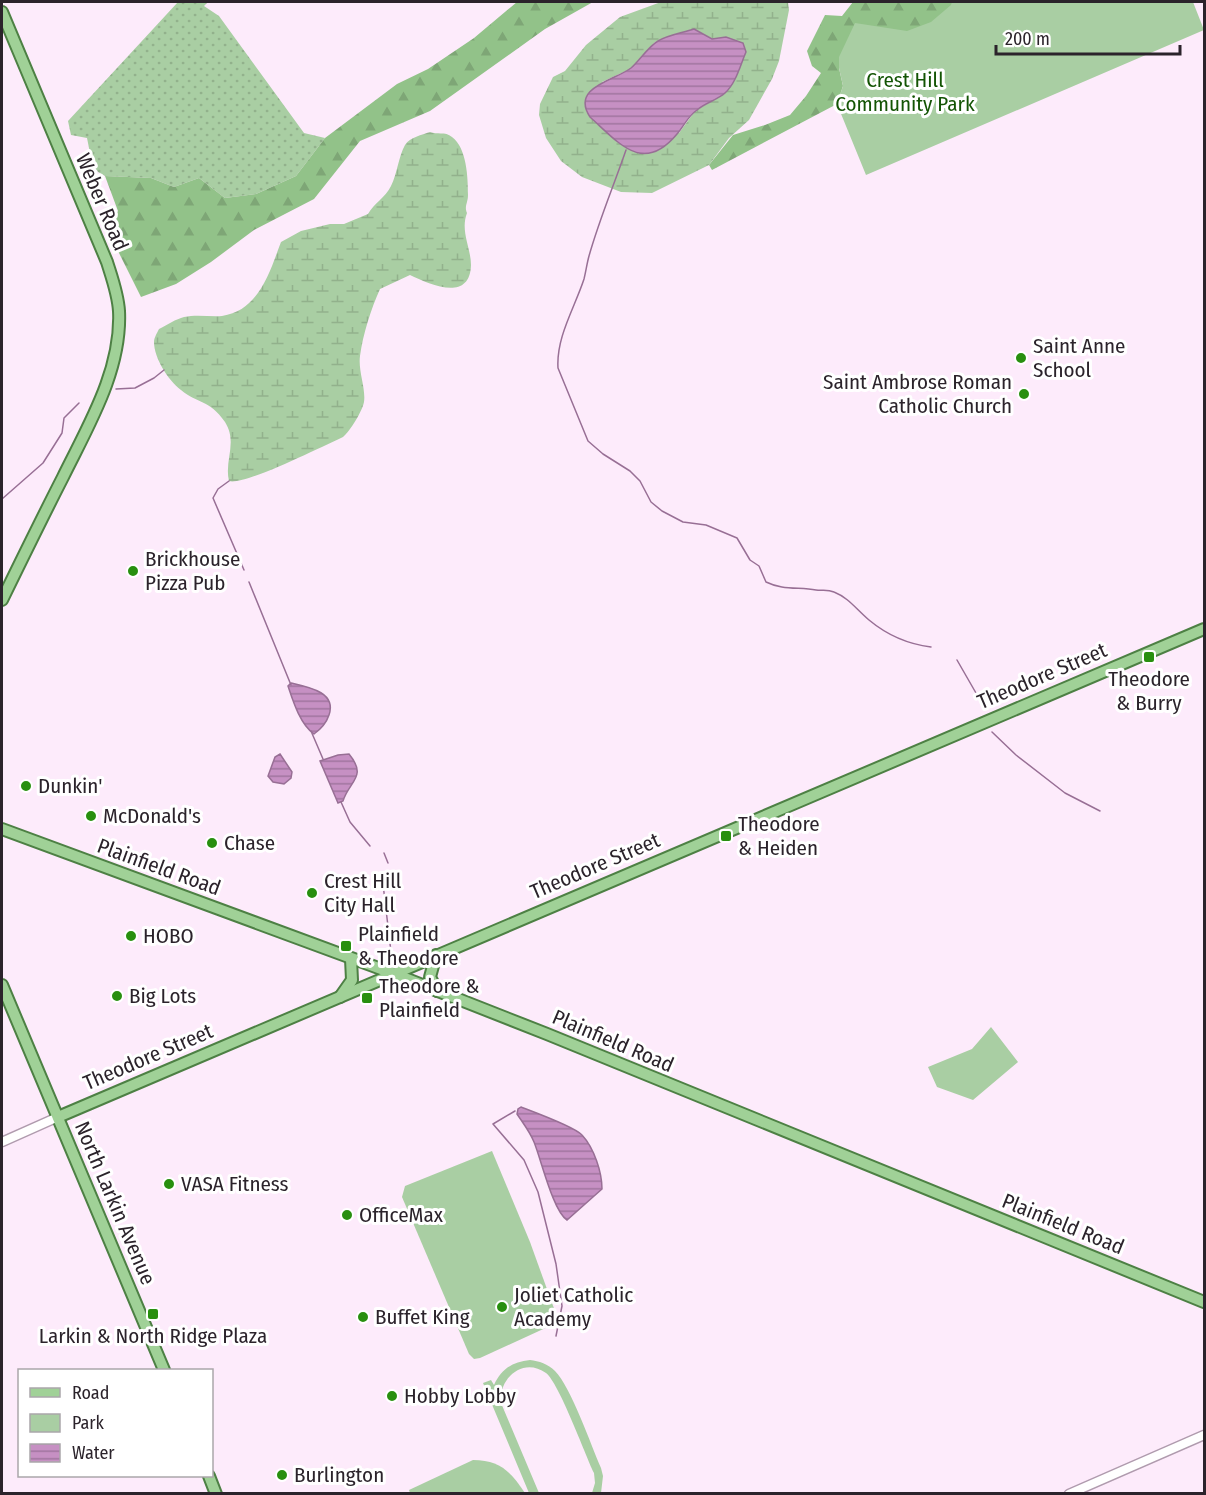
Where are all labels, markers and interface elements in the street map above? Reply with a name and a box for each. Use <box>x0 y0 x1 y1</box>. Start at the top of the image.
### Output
scale bar <box>996 18 1180 56</box>
text: 200 m <box>1005 28 1050 50</box>
park label: Crest Hill Community Park <box>835 67 975 117</box>
street label: Weber Road <box>70 149 134 255</box>
place label: Saint Anne School <box>1033 333 1125 383</box>
marker: Saint Anne School <box>1014 351 1028 365</box>
place label: Saint Ambrose Roman Catholic Church <box>823 369 1012 419</box>
marker: Saint Ambrose Roman Catholic Church <box>1017 387 1031 401</box>
place label: Brickhouse Pizza Pub <box>145 546 240 596</box>
marker: Brickhouse Pizza Pub <box>126 564 140 578</box>
street label: Theodore Street <box>973 637 1111 715</box>
marker: Theodore & Burry <box>1142 650 1156 664</box>
place label: Theodore & Burry <box>1108 666 1190 716</box>
place label: Dunkin' <box>38 773 102 799</box>
marker: Dunkin' <box>19 779 33 793</box>
place label: McDonald's <box>103 803 201 829</box>
marker: McDonald's <box>84 809 98 823</box>
place label: Theodore & Heiden <box>738 811 820 861</box>
street label: Theodore Street <box>526 827 664 905</box>
marker: Theodore & Heiden <box>719 829 733 843</box>
place label: Chase <box>224 830 275 856</box>
street label: Plainfield Road <box>94 833 224 901</box>
marker: Chase <box>205 836 219 850</box>
place label: Crest Hill City Hall <box>324 868 402 918</box>
marker: Crest Hill City Hall <box>305 886 319 900</box>
place label: Plainfield & Theodore <box>358 921 459 971</box>
place label: HOBO <box>143 923 194 949</box>
marker: HOBO <box>124 929 138 943</box>
marker: Plainfield & Theodore <box>339 939 353 953</box>
place label: Theodore & Plainfield <box>379 973 480 1023</box>
place label: Big Lots <box>129 983 196 1009</box>
marker: Big Lots <box>110 989 124 1003</box>
marker: Theodore & Plainfield <box>360 991 374 1005</box>
street label: Plainfield Road <box>548 1004 678 1078</box>
street label: Theodore Street <box>79 1018 217 1096</box>
street label: North Larkin Avenue <box>69 1117 161 1289</box>
place label: VASA Fitness <box>181 1171 289 1197</box>
marker: VASA Fitness <box>162 1177 176 1191</box>
street label: Plainfield Road <box>998 1188 1128 1260</box>
place label: OfficeMax <box>359 1202 444 1228</box>
marker: OfficeMax <box>340 1208 354 1222</box>
place label: Joliet Catholic Academy <box>514 1282 633 1332</box>
marker: Joliet Catholic Academy <box>495 1300 509 1314</box>
place label: Buffet King <box>375 1304 470 1330</box>
marker: Larkin & North Ridge Plaza <box>146 1307 160 1321</box>
marker: Buffet King <box>356 1310 370 1324</box>
place label: Larkin & North Ridge Plaza <box>39 1323 267 1349</box>
legend <box>18 1369 213 1477</box>
text: Road <box>72 1382 109 1404</box>
place label: Hobby Lobby <box>404 1383 516 1409</box>
marker: Hobby Lobby <box>385 1389 399 1403</box>
text: Park <box>72 1412 105 1434</box>
text: Water <box>72 1442 115 1464</box>
place label: Burlington <box>294 1462 384 1488</box>
marker: Burlington <box>275 1468 289 1482</box>

